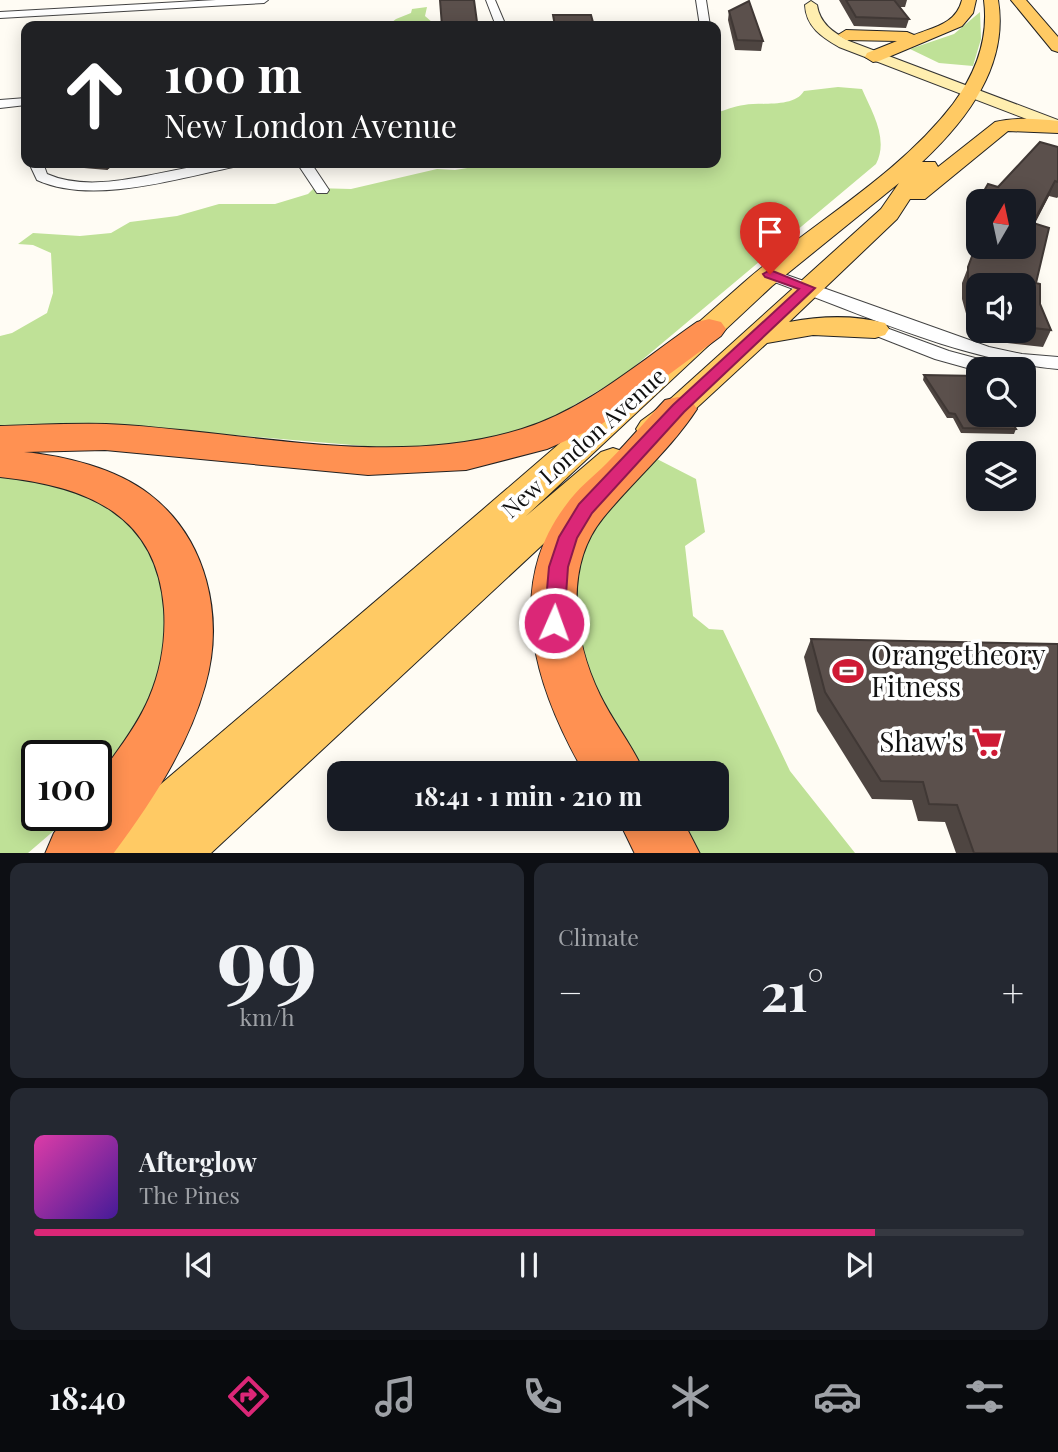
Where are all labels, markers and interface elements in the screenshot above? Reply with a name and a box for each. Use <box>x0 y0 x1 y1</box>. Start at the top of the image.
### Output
text: 100 m <box>164 40 302 105</box>
icon: ahead <box>49 49 140 140</box>
text: New London Avenue <box>164 103 457 146</box>
north arrow <box>966 189 1036 259</box>
map controls <box>966 189 1036 511</box>
pin <box>740 202 800 274</box>
icon: arrive <box>751 213 789 251</box>
button: sound <box>966 273 1036 343</box>
button: search <box>966 357 1036 427</box>
street label: New London Avenue <box>494 360 672 524</box>
button: layers <box>966 441 1036 511</box>
position arrow <box>517 586 591 660</box>
place label: Orangetheory Fitness <box>871 635 1046 704</box>
sports icon: Orangetheory Fitness <box>831 654 865 688</box>
place label: Shaw's <box>879 722 964 759</box>
supermarket icon: Shaw's <box>970 725 1004 759</box>
speed limit sign: 100 <box>21 740 112 831</box>
text: 18:41 · 1 min · 210 m <box>414 778 642 813</box>
text: 99 <box>217 895 317 1016</box>
text: Climate <box>558 921 639 952</box>
text: 21° <box>761 956 824 1025</box>
text: − <box>558 966 583 1017</box>
text: + <box>1002 966 1024 1017</box>
text: km/h <box>239 1001 295 1032</box>
text: Afterglow <box>139 1144 257 1179</box>
text: The Pines <box>139 1179 240 1210</box>
icon: previous <box>180 1246 218 1284</box>
icon: pause <box>510 1246 548 1284</box>
icon: next <box>840 1246 878 1284</box>
icon: directions <box>224 1372 273 1421</box>
icon: music <box>371 1372 420 1421</box>
icon: phone <box>518 1372 567 1421</box>
icon: climate <box>666 1372 715 1421</box>
icon: car <box>813 1372 862 1421</box>
icon: filters <box>960 1372 1009 1421</box>
text: 18:40 <box>49 1375 126 1418</box>

